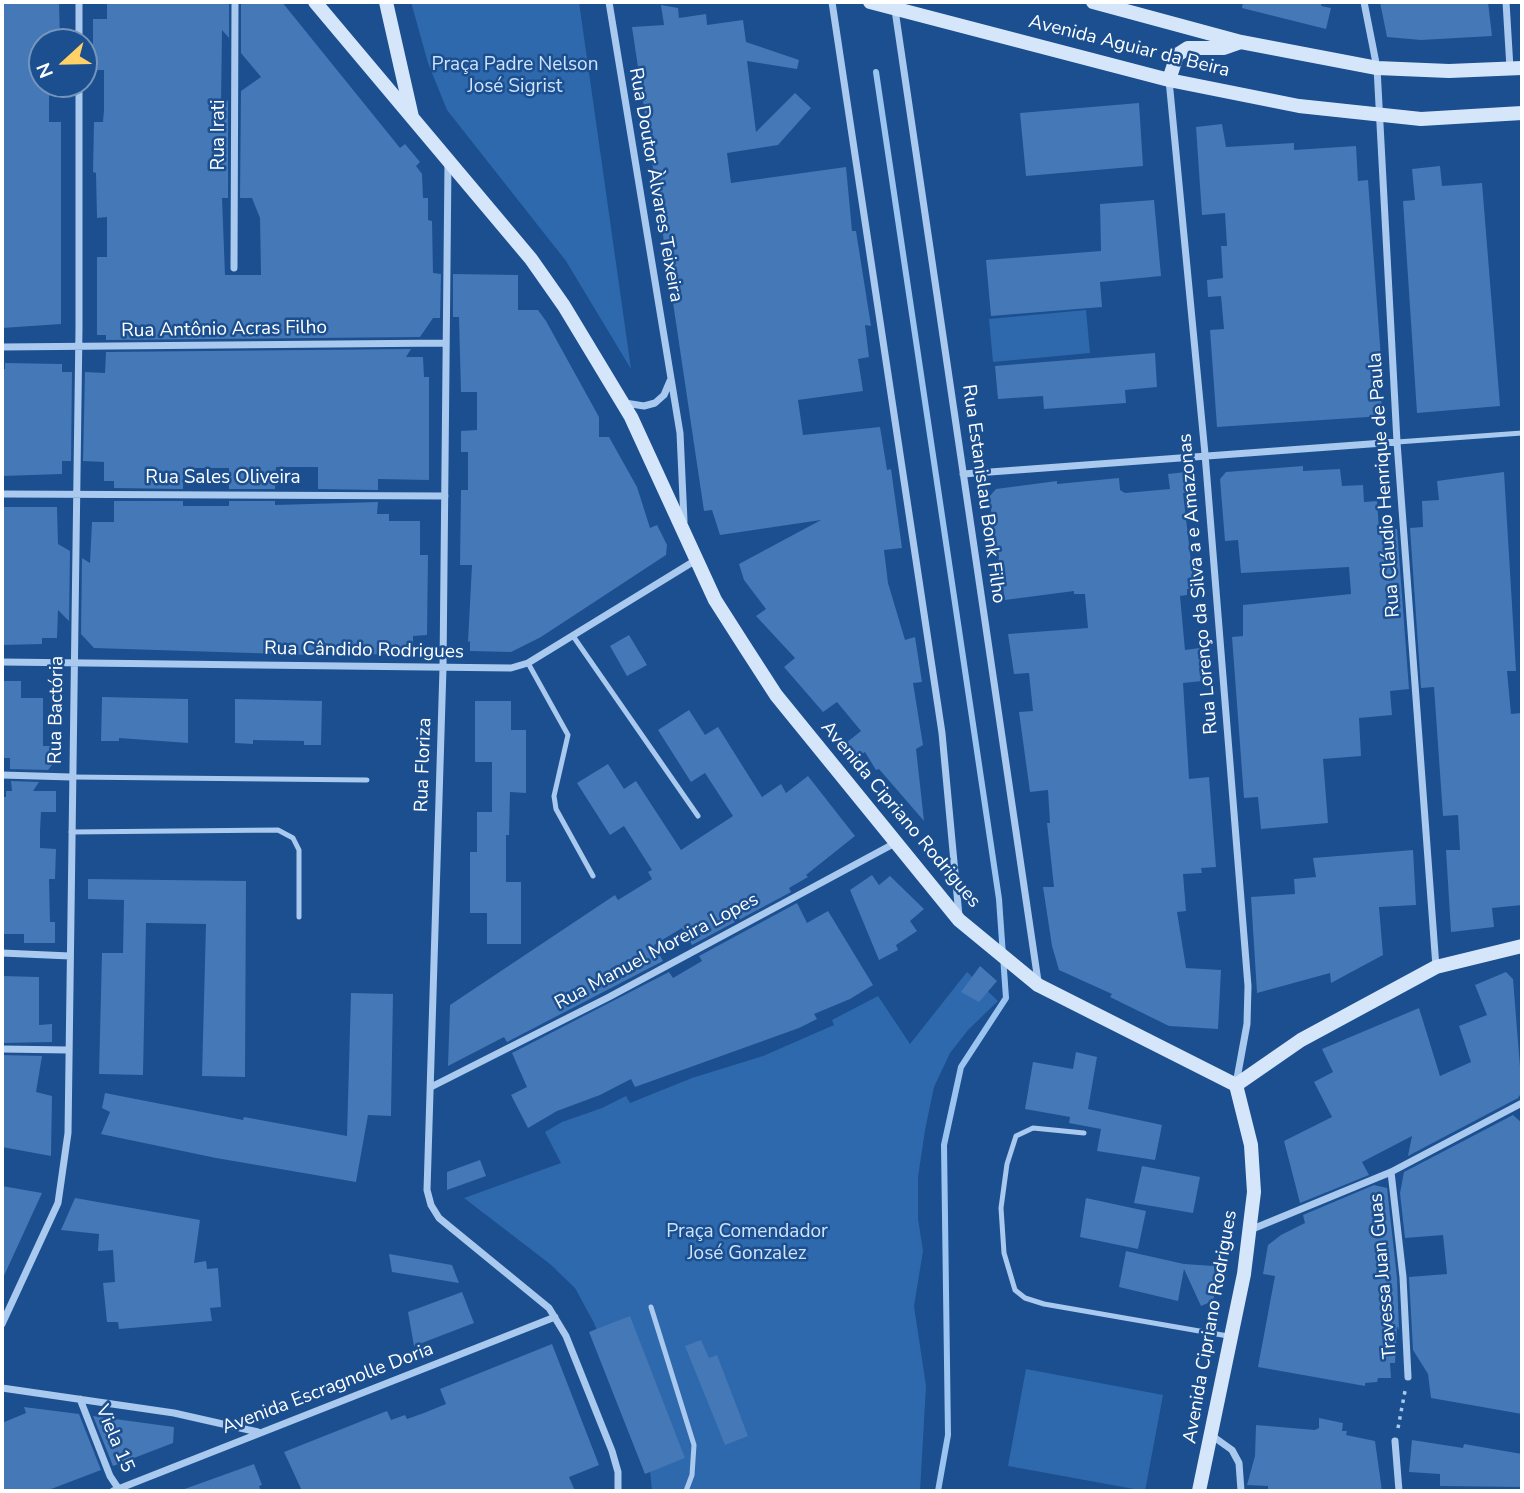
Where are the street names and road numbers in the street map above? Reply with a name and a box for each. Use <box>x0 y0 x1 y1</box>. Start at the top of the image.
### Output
street label: Avenida Aguiar da Beira <box>1026 11 1232 83</box>
street label: Rua Doutor Àlvares Teixeira <box>623 66 687 304</box>
street label: Rua Irati <box>208 99 230 171</box>
street label: Rua Antônio Acras Filho <box>121 317 327 343</box>
street label: Rua Cláudio Henrique de Paula <box>1364 352 1406 618</box>
street label: Rua Estanislau Bonk Filho <box>956 383 1010 605</box>
street label: Rua Lorenço da Silva a e Amazonas <box>1174 433 1224 735</box>
street label: Rua Sales Oliveira <box>145 467 301 489</box>
street label: Rua Cândido Rodrigues <box>264 638 464 664</box>
street label: Rua Bactória <box>45 656 69 764</box>
street label: Rua Floriza <box>411 717 437 813</box>
street label: Avenida Cipriano Rodrigues <box>815 717 985 913</box>
street label: Rua Manuel Moreira Lopes <box>551 889 763 1015</box>
street label: Travessa Juan Guas <box>1365 1192 1403 1360</box>
street label: Avenida Cipriano Rodrigues <box>1179 1209 1243 1445</box>
street label: Avenida Escragnolle Doria <box>219 1338 437 1440</box>
street label: Viela 15 <box>90 1402 138 1476</box>

